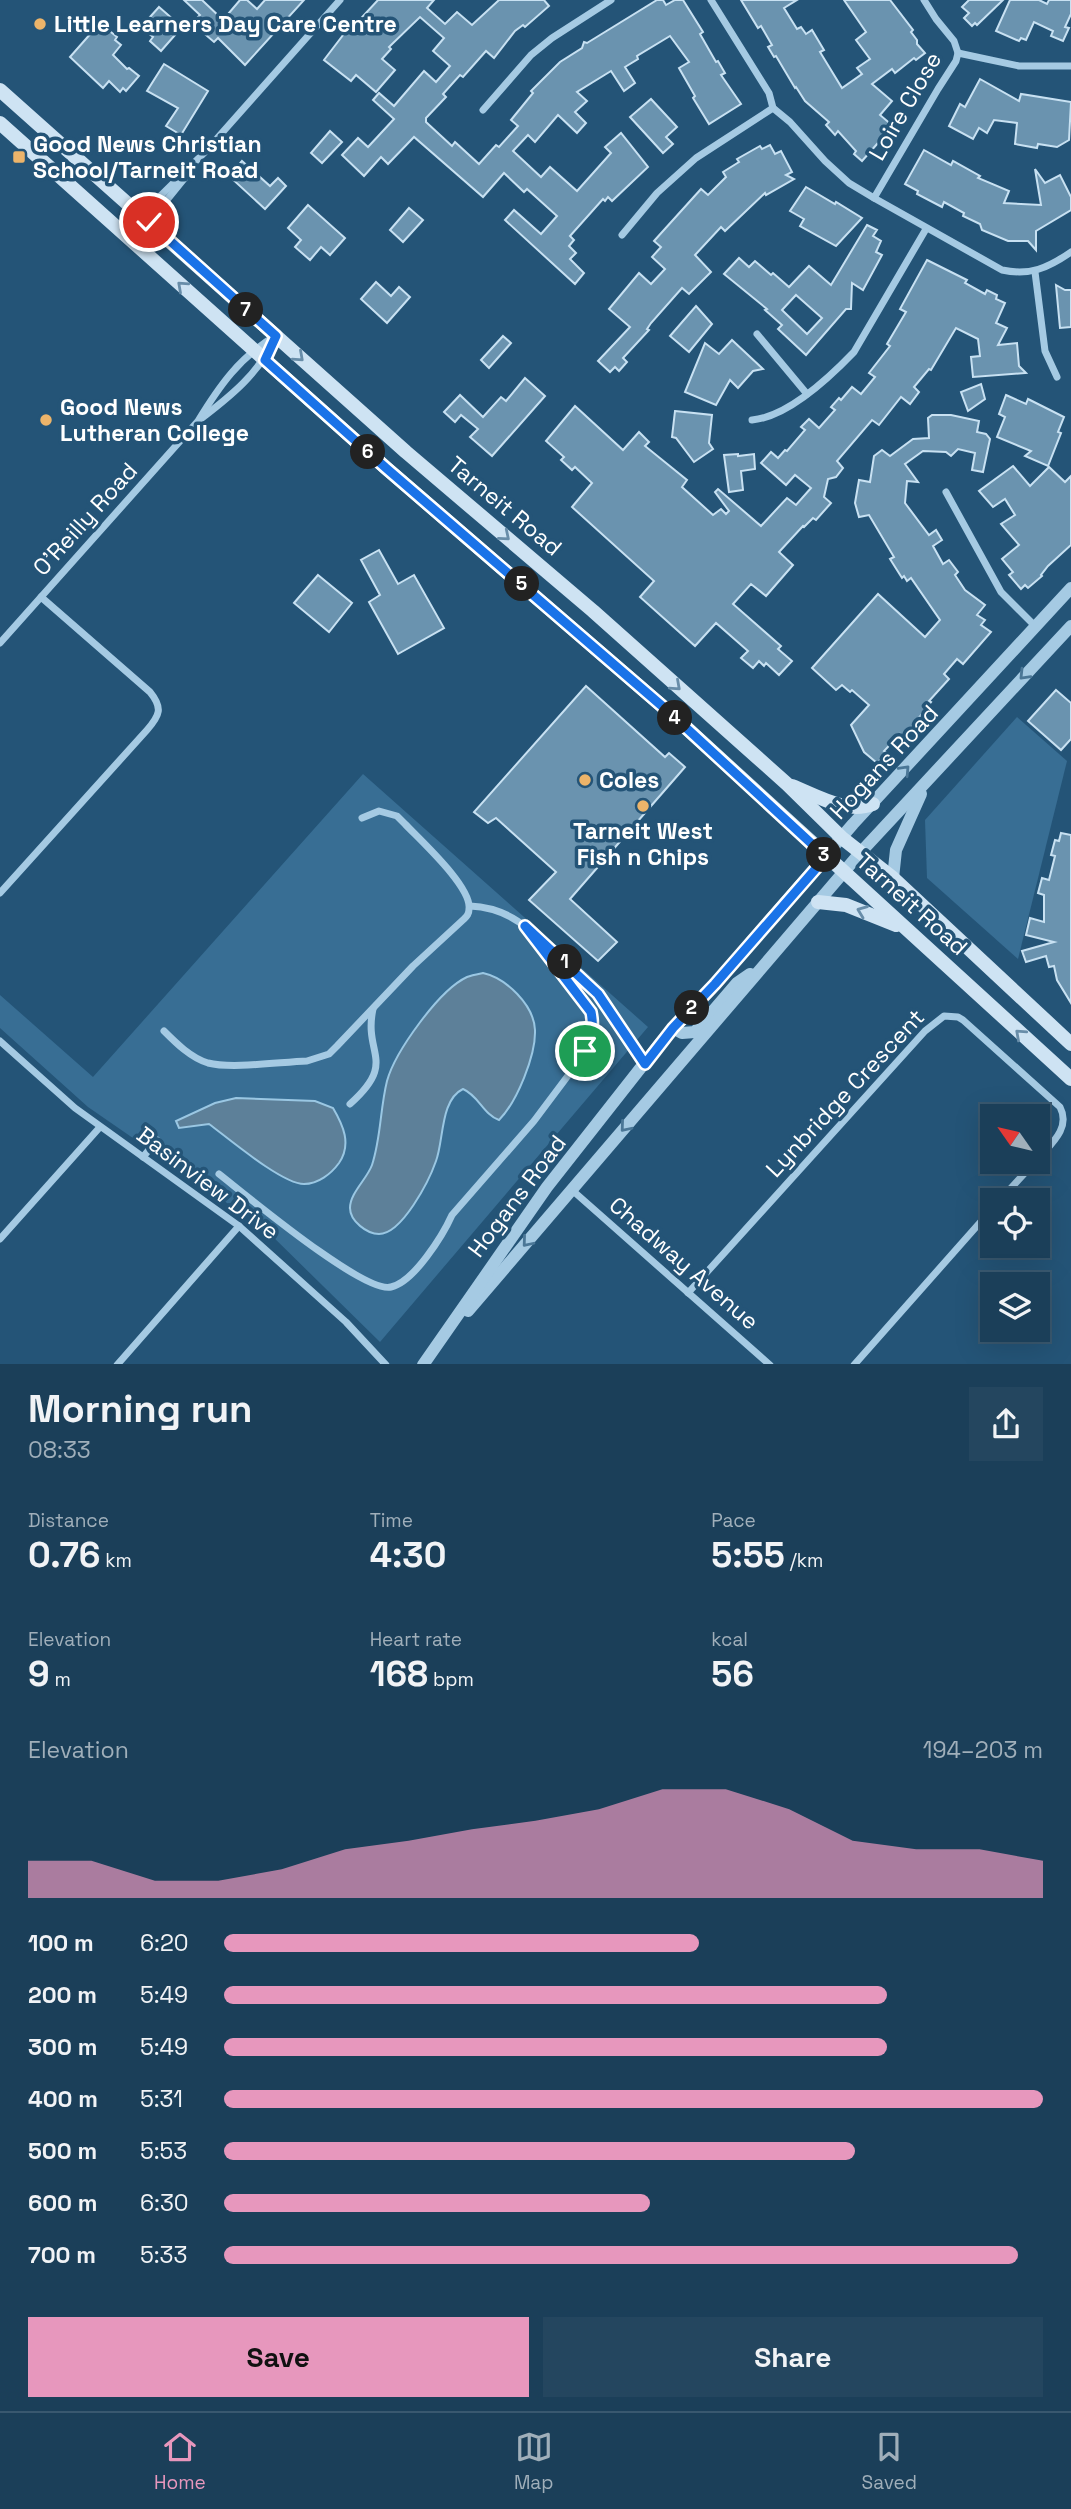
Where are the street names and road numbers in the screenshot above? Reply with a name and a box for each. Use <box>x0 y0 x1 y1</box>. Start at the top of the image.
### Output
street label: Loire Close <box>862 46 948 166</box>
street label: Tarneit Road <box>442 450 568 562</box>
street label: O'Reilly Road <box>26 456 144 582</box>
street label: Hogans Road <box>823 698 945 826</box>
street label: Tarneit Road <box>850 846 974 962</box>
street label: Lynbridge Crescent <box>759 1003 931 1183</box>
street label: Basinview Drive <box>131 1120 285 1246</box>
street label: Hogans Road <box>461 1129 573 1263</box>
street label: Chadway Avenue <box>603 1190 765 1336</box>

